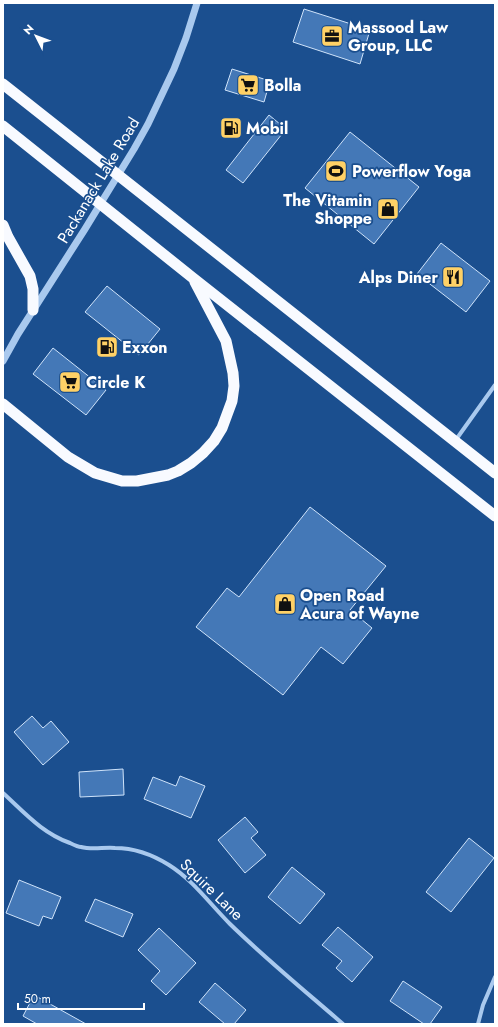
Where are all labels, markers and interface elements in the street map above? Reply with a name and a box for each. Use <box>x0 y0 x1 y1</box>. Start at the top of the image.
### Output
north arrow <box>16 16 56 56</box>
place label: Massood Law Group, LLC <box>348 16 449 57</box>
text: N <box>20 21 37 38</box>
office icon: Massood Law Group, LLC <box>319 23 345 49</box>
supermarket icon: Bolla <box>235 72 261 98</box>
place label: Bolla <box>264 74 301 97</box>
street label: Packanack Lake Road <box>52 113 145 248</box>
fuel station icon: Mobil <box>218 115 244 141</box>
place label: Mobil <box>246 117 288 140</box>
sports icon: Powerflow Yoga <box>323 158 349 184</box>
place label: Powerflow Yoga <box>352 160 471 183</box>
place label: The Vitamin Shoppe <box>283 189 372 230</box>
shop icon: The Vitamin Shoppe <box>375 196 401 222</box>
restaurant icon: Alps Diner <box>440 264 466 290</box>
place label: Alps Diner <box>358 266 438 289</box>
fuel station icon: Exxon <box>94 334 120 360</box>
place label: Exxon <box>122 336 168 359</box>
supermarket icon: Circle K <box>57 369 83 395</box>
place label: Circle K <box>86 371 146 394</box>
place label: Open Road Acura of Wayne <box>299 584 419 625</box>
shop icon: Open Road Acura of Wayne <box>272 591 298 617</box>
street label: Squire Lane <box>175 853 249 926</box>
scale bar <box>18 985 144 1011</box>
text: 50 m <box>24 990 51 1008</box>

